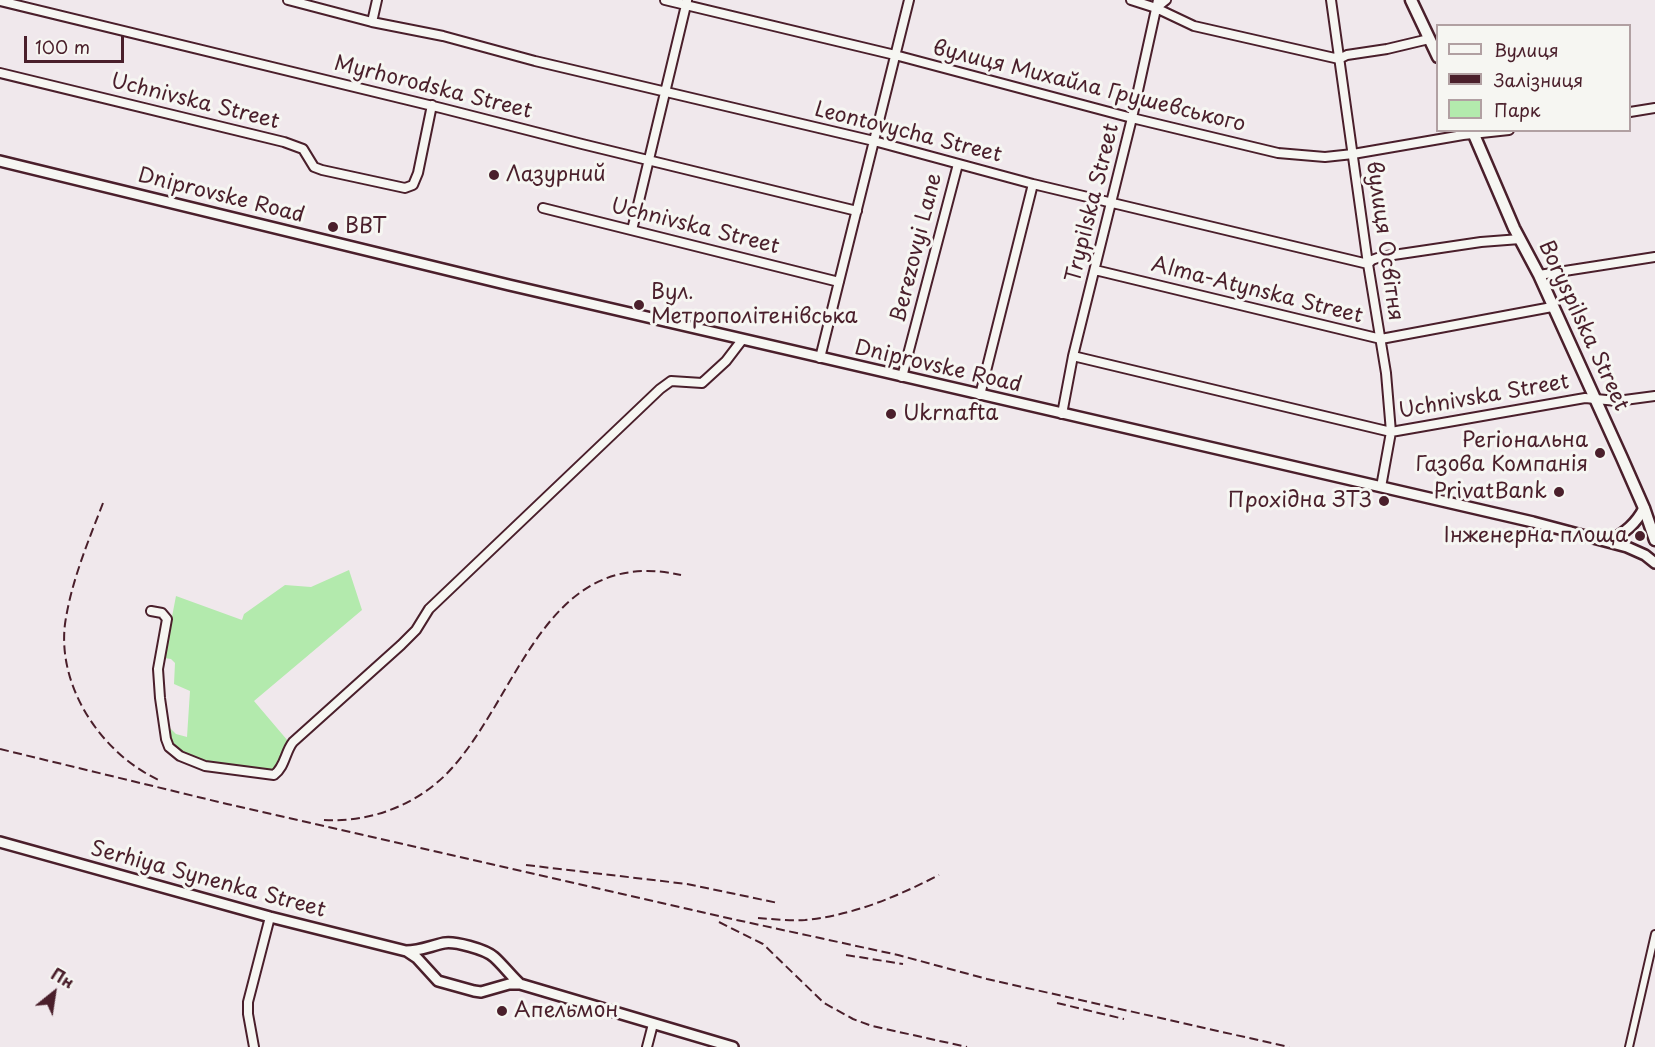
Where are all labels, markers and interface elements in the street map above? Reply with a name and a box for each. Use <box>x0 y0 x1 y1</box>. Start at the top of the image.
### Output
scale bar <box>27 24 128 62</box>
legend <box>1436 24 1631 132</box>
text: 100 m <box>35 33 90 60</box>
street label: вулиця Михайла Грушевського <box>930 36 1248 138</box>
text: Вулиця <box>1494 36 1559 63</box>
street label: Myrhorodska Street <box>331 51 535 125</box>
text: Залізниця <box>1494 66 1583 93</box>
street label: Uchnivska Street <box>108 69 282 135</box>
text: Парк <box>1494 96 1540 123</box>
street label: Leontovycha Street <box>812 98 1004 168</box>
street label: Trypilska Street <box>1061 121 1125 285</box>
street label: вулиця Освітня <box>1360 160 1408 322</box>
place label: Лазурний <box>506 162 606 188</box>
street label: Dniprovske Road <box>135 163 307 229</box>
marker: Лазурний <box>487 168 501 182</box>
street label: Berezovyi Lane <box>886 171 948 325</box>
street label: Uchnivska Street <box>608 194 782 260</box>
place label: ВВТ <box>345 214 387 240</box>
marker: ВВТ <box>326 220 340 234</box>
street label: Boryspilska Street <box>1532 237 1634 415</box>
street label: Alma-Atynska Street <box>1149 253 1365 329</box>
place label: Вул. Метрополітенівська <box>651 280 858 330</box>
marker: Вул. Метрополітенівська <box>632 298 646 312</box>
street label: Dniprovske Road <box>852 336 1024 398</box>
street label: Uchnivska Street <box>1397 370 1571 424</box>
place label: Ukrnafta <box>903 401 998 427</box>
marker: Ukrnafta <box>884 407 898 421</box>
place label: Регіональна Газова Компанія <box>1416 428 1588 478</box>
marker: Регіональна Газова Компанія <box>1593 446 1607 460</box>
place label: PrivatBank <box>1434 479 1547 505</box>
marker: PrivatBank <box>1552 485 1566 499</box>
place label: Прохідна ЗТЗ <box>1228 488 1372 514</box>
marker: Прохідна ЗТЗ <box>1377 494 1391 508</box>
place label: Інженерна площа <box>1444 523 1628 549</box>
marker: Інженерна площа <box>1633 529 1647 543</box>
street label: Serhiya Synenka Street <box>88 837 328 923</box>
text: Пн <box>47 961 79 994</box>
north arrow <box>24 963 84 1023</box>
place label: Апельмон <box>514 998 618 1024</box>
marker: Апельмон <box>495 1004 509 1018</box>

